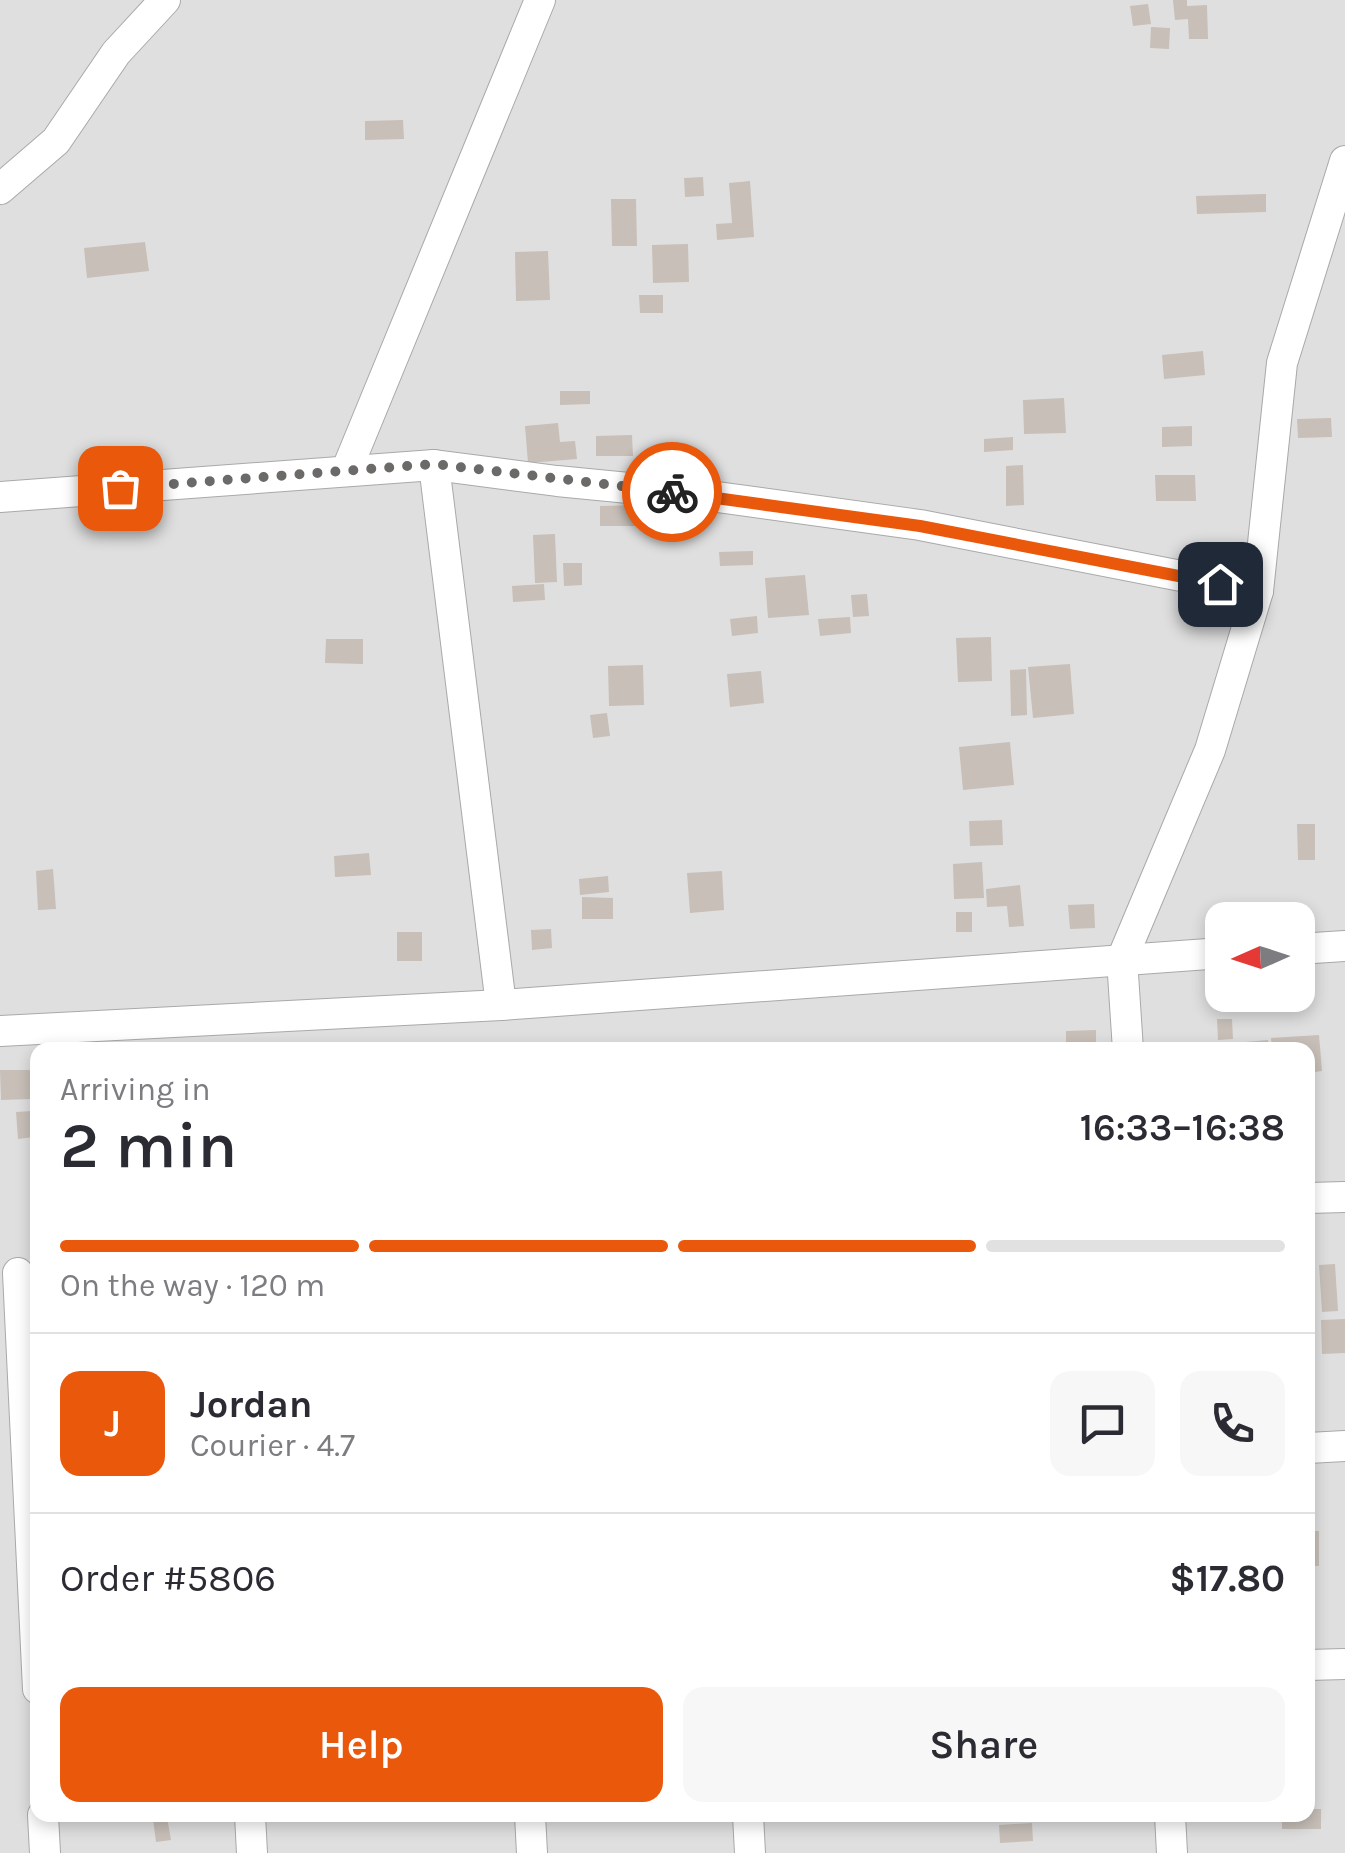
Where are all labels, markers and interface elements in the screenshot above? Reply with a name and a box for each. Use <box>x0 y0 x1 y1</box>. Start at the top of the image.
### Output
courier <box>622 442 722 542</box>
pin <box>78 446 163 531</box>
icon: bag <box>93 461 148 516</box>
icon: bike <box>645 465 700 520</box>
pin <box>1178 542 1263 627</box>
icon: home <box>1193 557 1248 612</box>
north arrow <box>1205 902 1315 1012</box>
map controls <box>1205 902 1315 1012</box>
text: Arriving in <box>60 1071 211 1108</box>
text: 16:33–16:38 <box>1080 1105 1285 1150</box>
text: 2 min <box>60 1107 237 1183</box>
text: On the way · 120 m <box>60 1267 325 1304</box>
button: chat <box>1050 1371 1155 1476</box>
button: phone <box>1180 1371 1285 1476</box>
text: Jordan <box>190 1382 313 1427</box>
text: J <box>104 1401 121 1446</box>
text: Courier · 4.7 <box>190 1427 355 1464</box>
text: Order #5806 <box>60 1556 276 1601</box>
text: $17.80 <box>1170 1556 1285 1601</box>
button: Help <box>60 1687 663 1802</box>
button: Share <box>683 1687 1285 1802</box>

